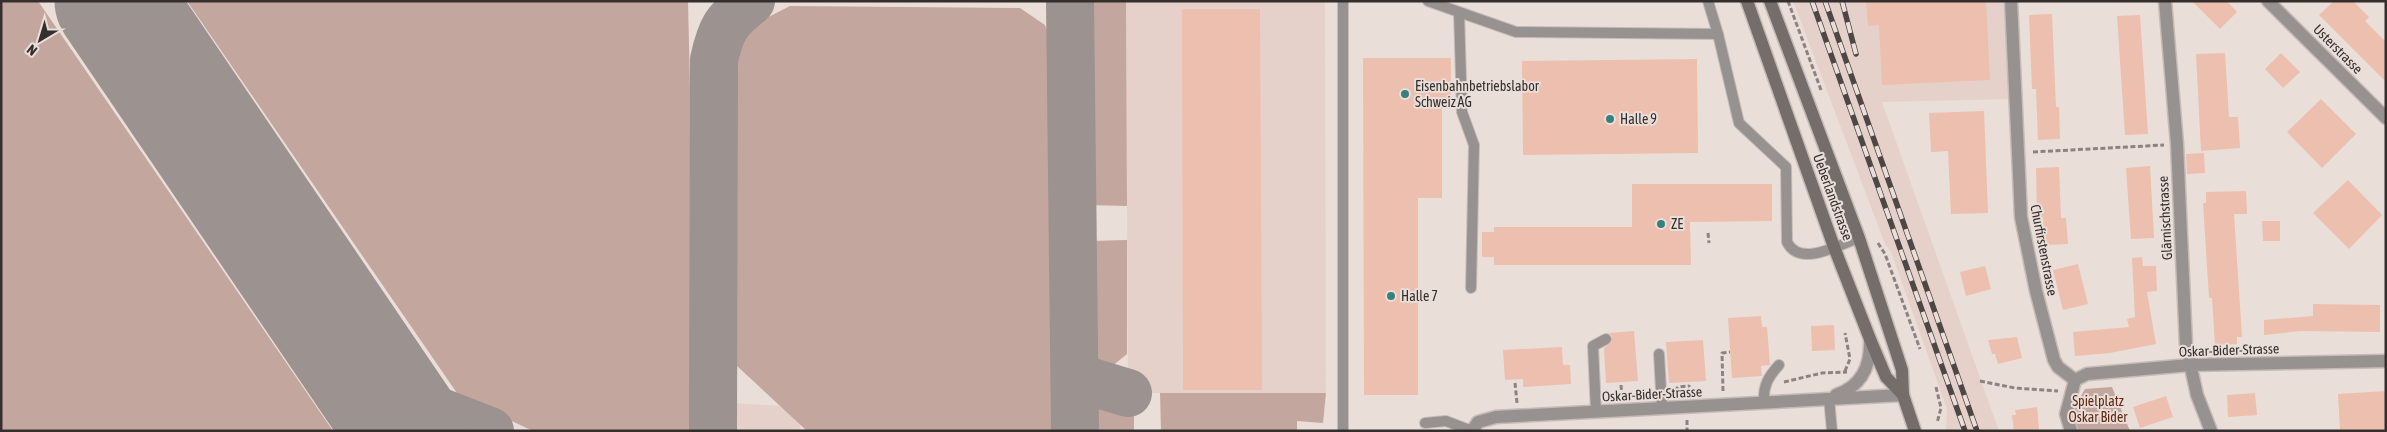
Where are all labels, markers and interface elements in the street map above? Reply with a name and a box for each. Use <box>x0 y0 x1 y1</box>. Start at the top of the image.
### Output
north arrow <box>15 15 65 65</box>
street label: Usterstrasse <box>2310 21 2366 77</box>
text: N <box>24 41 40 59</box>
place label: Eisenbahnbetriebslabor Schweiz AG <box>1415 78 1540 110</box>
marker: Eisenbahnbetriebslabor Schweiz AG <box>1399 88 1411 100</box>
place label: Halle 9 <box>1620 111 1657 127</box>
marker: Halle 9 <box>1604 113 1616 125</box>
street label: Ueberlandstrasse <box>1810 152 1856 242</box>
street label: Glärnischstrasse <box>2155 175 2175 261</box>
street label: Churfirstenstrasse <box>2027 203 2061 297</box>
place label: ZE <box>1671 216 1683 232</box>
marker: ZE <box>1655 218 1667 230</box>
place label: Halle 7 <box>1401 288 1438 304</box>
marker: Halle 7 <box>1385 290 1397 302</box>
street label: Oskar-Bider-Strasse <box>2179 340 2279 360</box>
street label: Oskar-Bider-Strasse <box>1601 383 1703 405</box>
park label: Spielplatz Oskar Bider <box>2069 393 2128 425</box>

